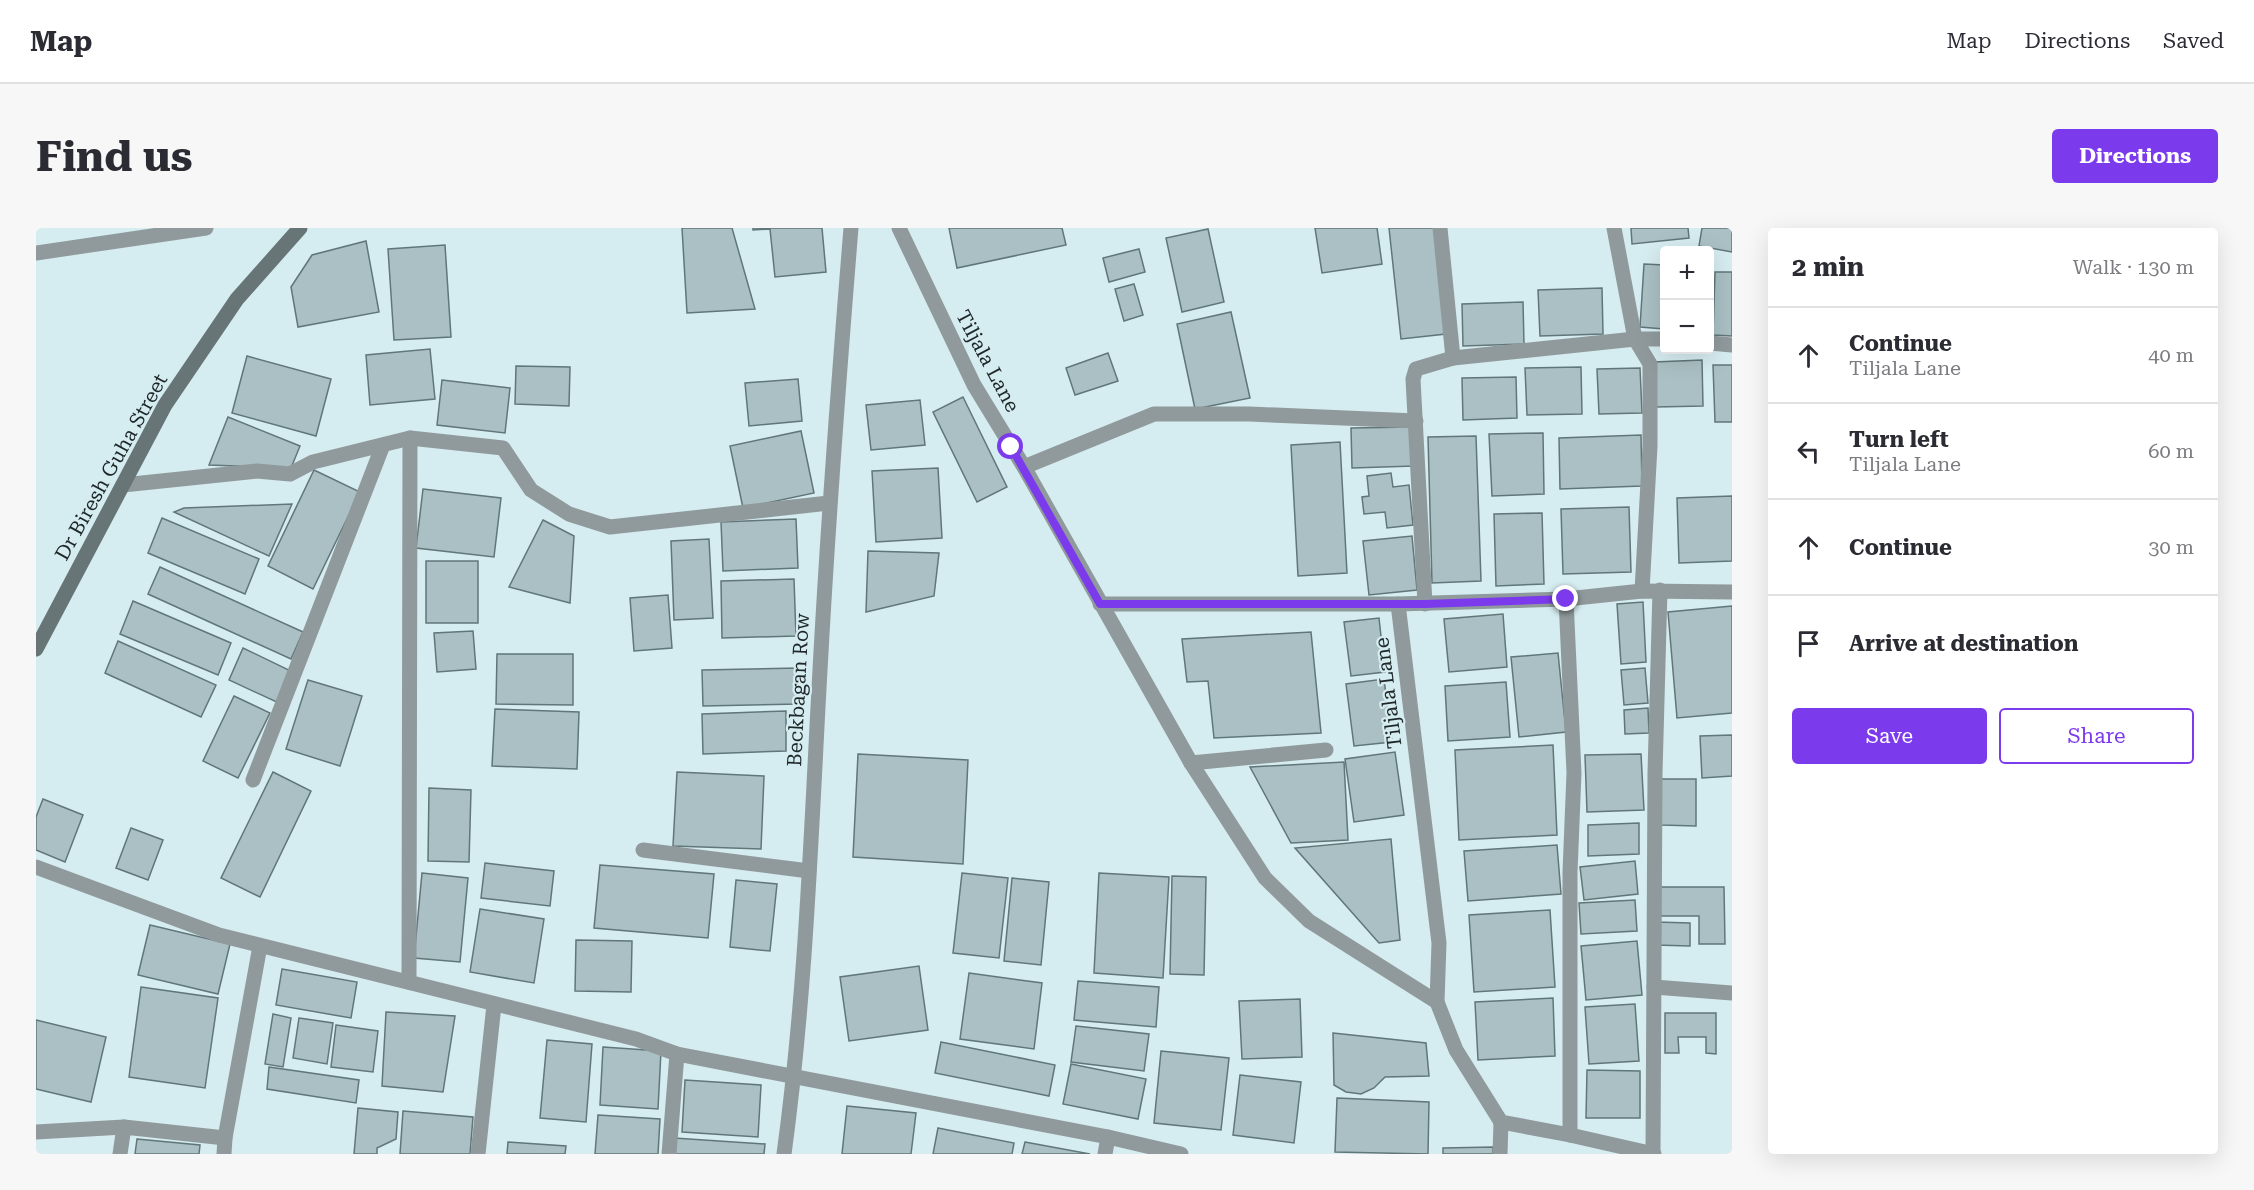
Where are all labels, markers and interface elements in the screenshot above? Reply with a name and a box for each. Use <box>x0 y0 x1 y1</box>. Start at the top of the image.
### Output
text: Map <box>30 25 92 58</box>
text: Map <box>1947 29 1991 53</box>
text: Directions <box>2024 29 2130 53</box>
text: Saved <box>2163 29 2224 53</box>
button: Directions <box>2052 129 2218 183</box>
text: Find us <box>36 132 193 181</box>
map controls <box>1660 246 1714 354</box>
button: + <box>1660 246 1714 300</box>
text: 2 min <box>1792 252 1864 282</box>
text: Walk · 130 m <box>2073 255 2194 279</box>
button: − <box>1660 300 1714 354</box>
street label: Tiljala Lane <box>951 306 1025 416</box>
text: Continue <box>1849 331 1952 356</box>
icon: ahead <box>1792 339 1825 372</box>
text: 40 m <box>2148 343 2194 367</box>
text: Tiljala Lane <box>1849 356 1961 380</box>
street label: Dr Biresh Guha Street <box>50 369 173 565</box>
text: Turn left <box>1849 427 1949 452</box>
route start <box>997 433 1023 459</box>
icon: left <box>1792 435 1825 468</box>
text: 60 m <box>2148 439 2194 463</box>
text: Tiljala Lane <box>1849 452 1961 476</box>
icon: ahead <box>1792 531 1825 564</box>
text: Continue <box>1849 535 1952 560</box>
text: 30 m <box>2148 535 2194 559</box>
route end <box>1552 585 1578 611</box>
street label: Beckbagan Row <box>782 612 814 767</box>
icon: arrive <box>1792 627 1825 660</box>
text: Arrive at destination <box>1849 631 2078 656</box>
street label: Tiljala Lane <box>1369 636 1407 750</box>
button: Save <box>1792 708 1987 764</box>
button: Share <box>1999 708 2194 764</box>

